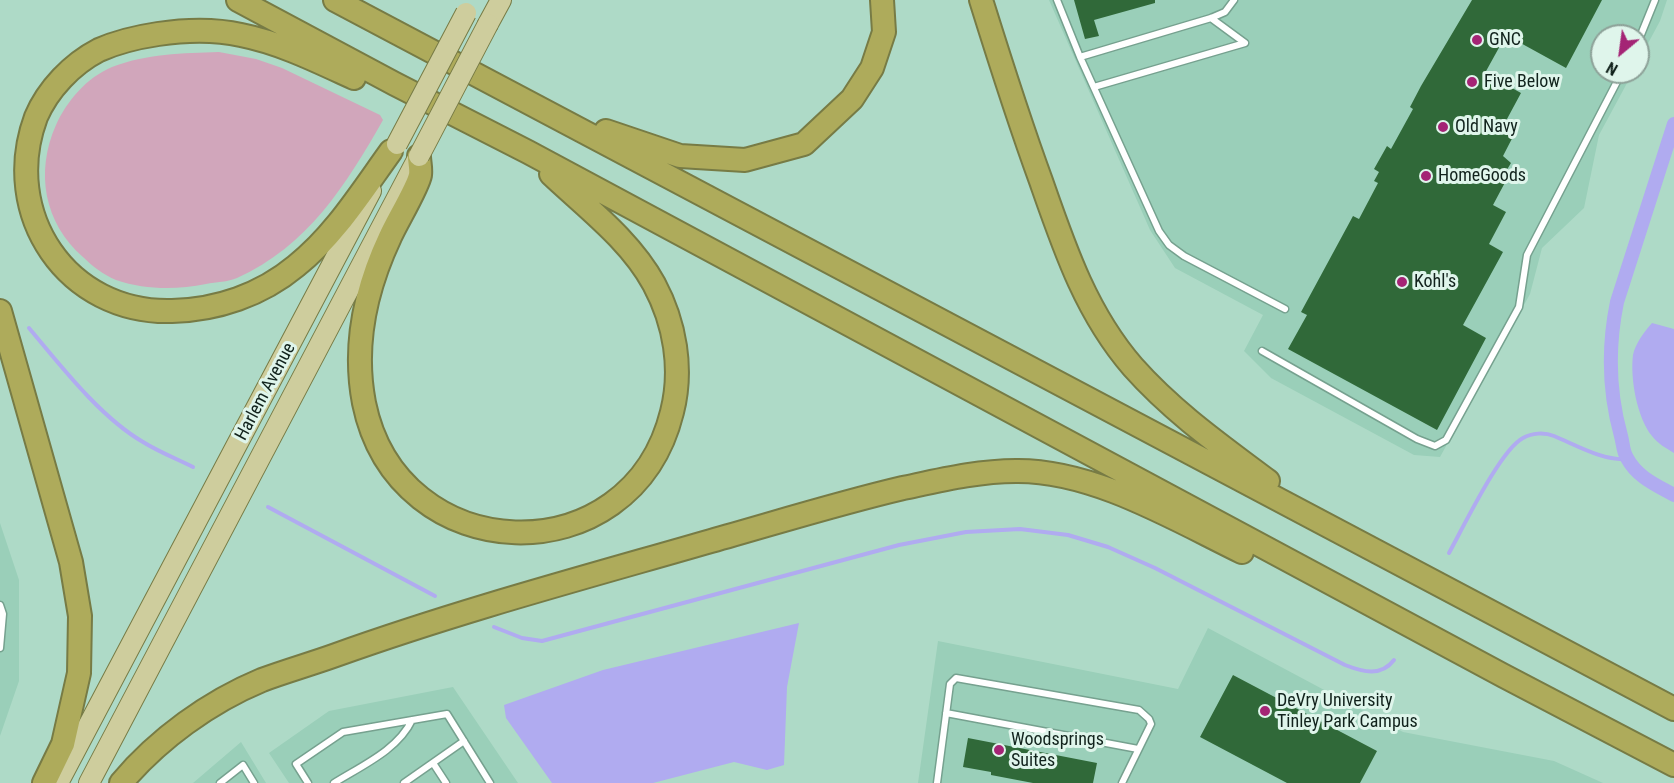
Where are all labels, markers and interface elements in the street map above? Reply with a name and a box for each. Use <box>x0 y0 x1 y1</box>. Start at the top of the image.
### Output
north arrow <box>1590 24 1650 84</box>
place label: GNC <box>1489 29 1521 51</box>
marker: GNC <box>1470 33 1484 47</box>
text: N <box>1603 58 1621 79</box>
place label: Five Below <box>1484 71 1560 93</box>
marker: Five Below <box>1465 75 1479 89</box>
place label: Old Navy <box>1455 116 1518 138</box>
marker: Old Navy <box>1436 120 1450 134</box>
place label: HomeGoods <box>1438 165 1526 187</box>
marker: HomeGoods <box>1419 169 1433 183</box>
place label: Kohl's <box>1414 271 1456 293</box>
marker: Kohl's <box>1395 275 1409 289</box>
street label: Harlem Avenue <box>231 340 301 444</box>
place label: DeVry University Tinley Park Campus <box>1277 690 1418 732</box>
marker: DeVry University Tinley Park Campus <box>1258 704 1272 718</box>
place label: Woodsprings Suites <box>1011 729 1104 771</box>
marker: Woodsprings Suites <box>992 743 1006 757</box>

